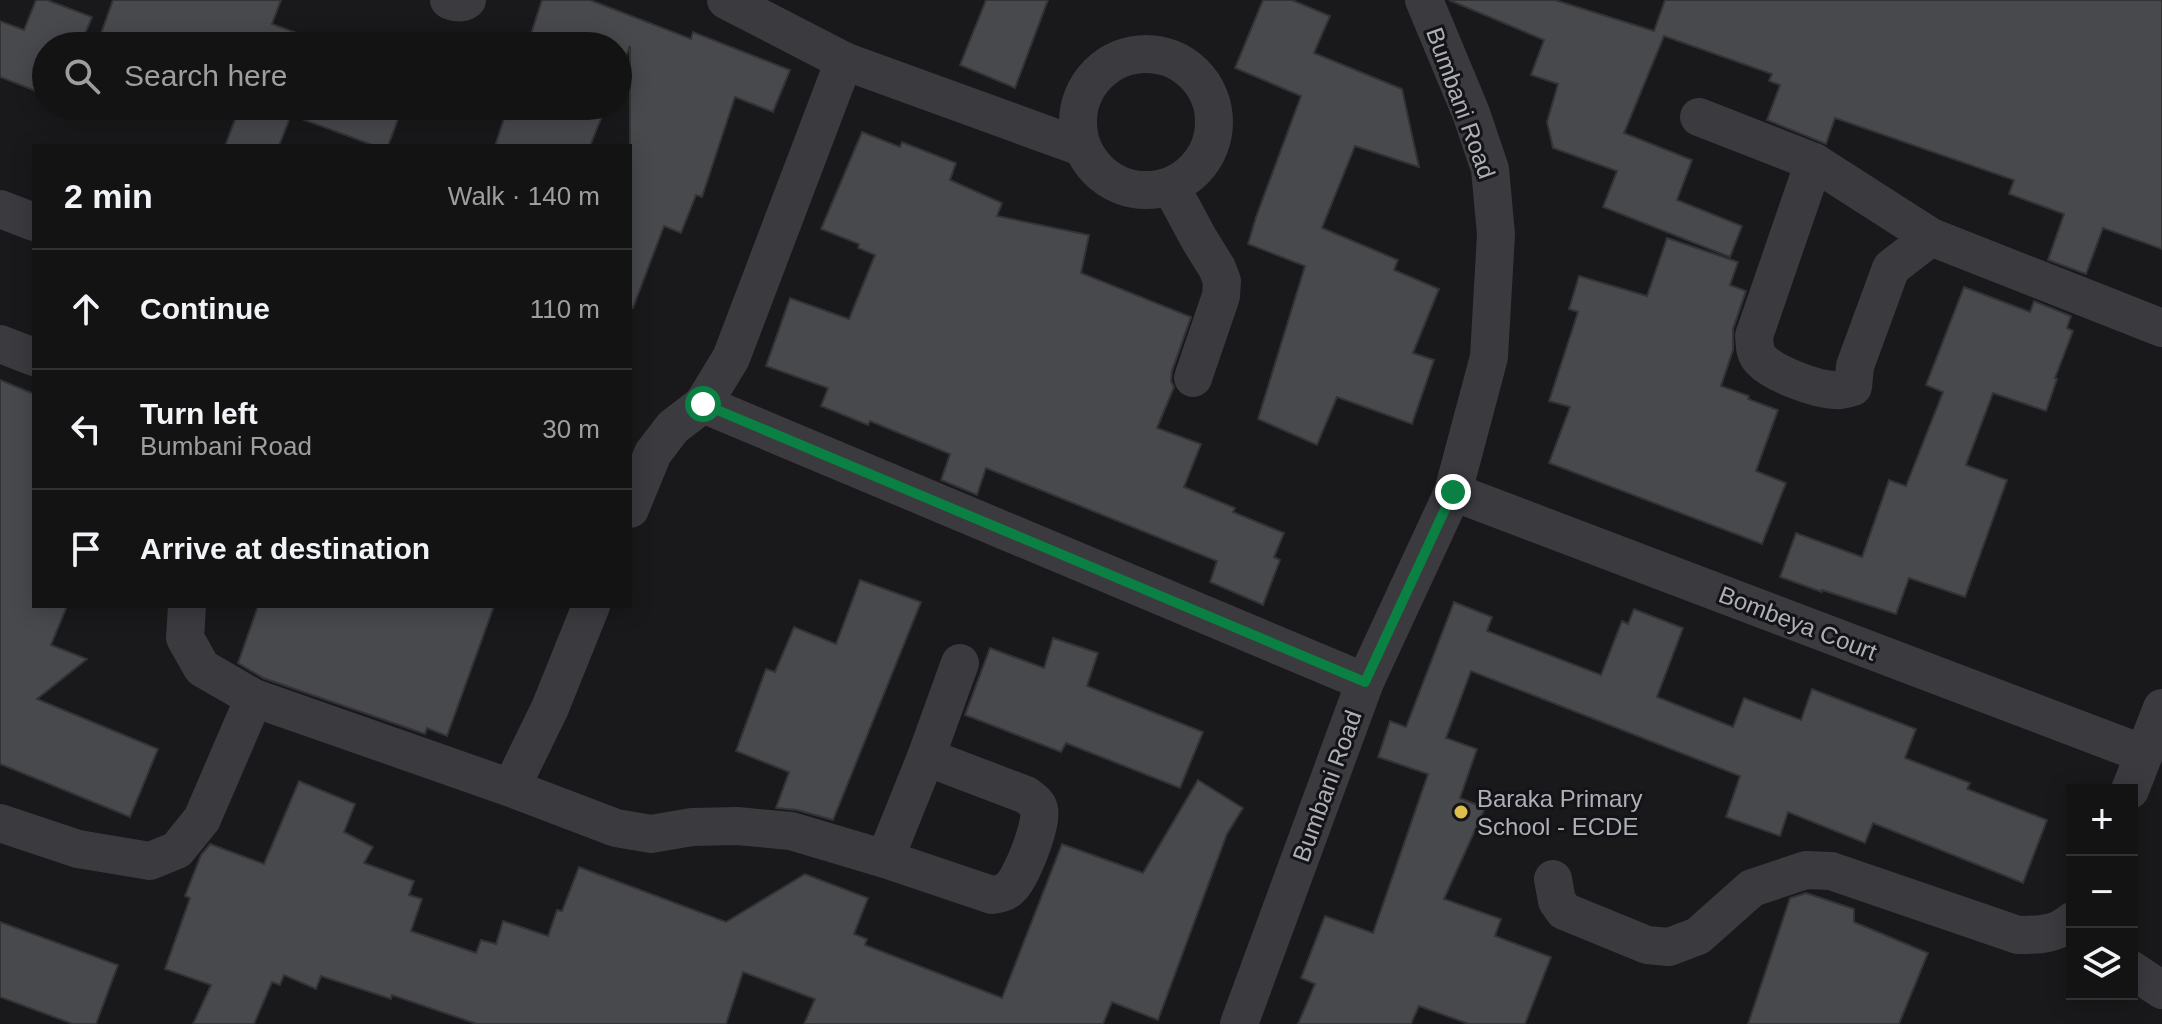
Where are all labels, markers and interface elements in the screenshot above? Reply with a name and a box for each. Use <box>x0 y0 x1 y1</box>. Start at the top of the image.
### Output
street label: Bumbani Road <box>1421 24 1501 182</box>
search box <box>32 32 632 120</box>
icon: search <box>60 54 104 98</box>
text: Search here <box>124 59 287 92</box>
text: 2 min <box>64 177 153 215</box>
text: Walk · 140 m <box>448 181 600 211</box>
icon: ahead <box>64 287 108 331</box>
text: Continue <box>140 292 270 325</box>
text: 110 m <box>530 294 600 324</box>
route start <box>685 386 721 422</box>
text: Turn left <box>140 397 258 430</box>
icon: left <box>64 407 108 451</box>
text: 30 m <box>542 414 600 444</box>
text: Bumbani Road <box>140 431 312 461</box>
route end <box>1435 474 1471 510</box>
icon: arrive <box>64 527 108 571</box>
text: Arrive at destination <box>140 532 430 565</box>
street label: Bombeya Court <box>1715 581 1881 666</box>
street label: Bumbani Road <box>1287 707 1367 865</box>
map controls <box>2066 784 2138 1000</box>
button: + <box>2066 784 2138 856</box>
place label: Baraka Primary School - ECDE <box>1477 785 1642 840</box>
marker: Baraka Primary School - ECDE <box>1452 803 1470 821</box>
button: − <box>2066 856 2138 928</box>
button: layers <box>2066 928 2138 1000</box>

